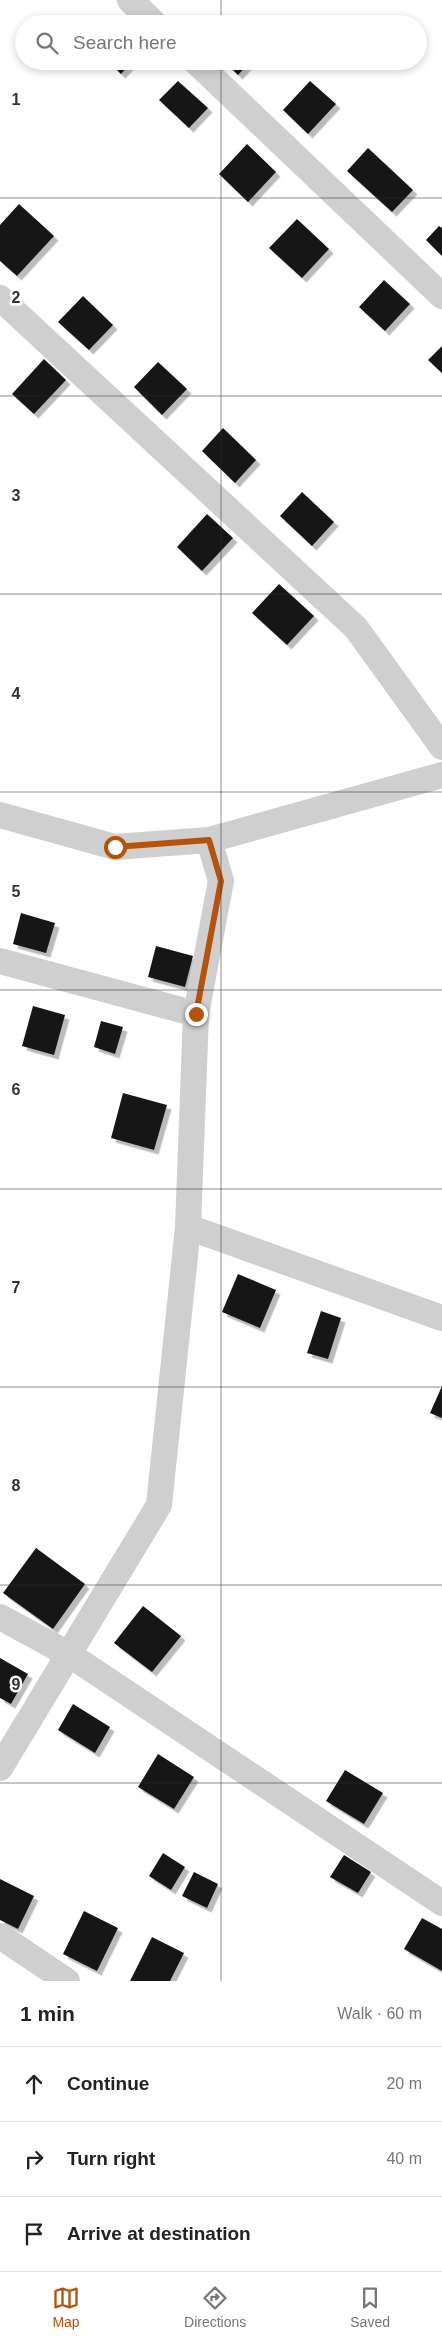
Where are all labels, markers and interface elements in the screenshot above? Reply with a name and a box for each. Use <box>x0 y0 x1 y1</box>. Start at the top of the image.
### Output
search box <box>15 15 427 70</box>
icon: search <box>33 29 61 57</box>
text: Search here <box>73 32 177 53</box>
text: 1 <box>12 91 21 108</box>
text: 2 <box>12 289 21 306</box>
text: 3 <box>12 487 21 504</box>
text: 4 <box>12 685 21 702</box>
route start <box>104 836 127 859</box>
text: 5 <box>12 883 21 900</box>
route end <box>185 1003 208 1026</box>
text: 6 <box>12 1081 21 1098</box>
text: 7 <box>12 1279 21 1296</box>
text: 8 <box>12 1477 21 1494</box>
text: 9 <box>12 1676 21 1693</box>
text: 1 min <box>20 2002 75 2025</box>
text: Walk · 60 m <box>337 2005 422 2022</box>
icon: ahead <box>20 2070 48 2098</box>
text: Continue <box>67 2073 149 2094</box>
text: 20 m <box>386 2075 422 2092</box>
icon: right <box>20 2145 48 2173</box>
text: Turn right <box>67 2148 155 2169</box>
text: 40 m <box>386 2150 422 2167</box>
icon: arrive <box>20 2220 48 2248</box>
text: Arrive at destination <box>67 2223 251 2244</box>
tab: Map <box>52 2284 80 2330</box>
tab: Directions <box>184 2284 246 2330</box>
tab: Saved <box>350 2284 390 2330</box>

